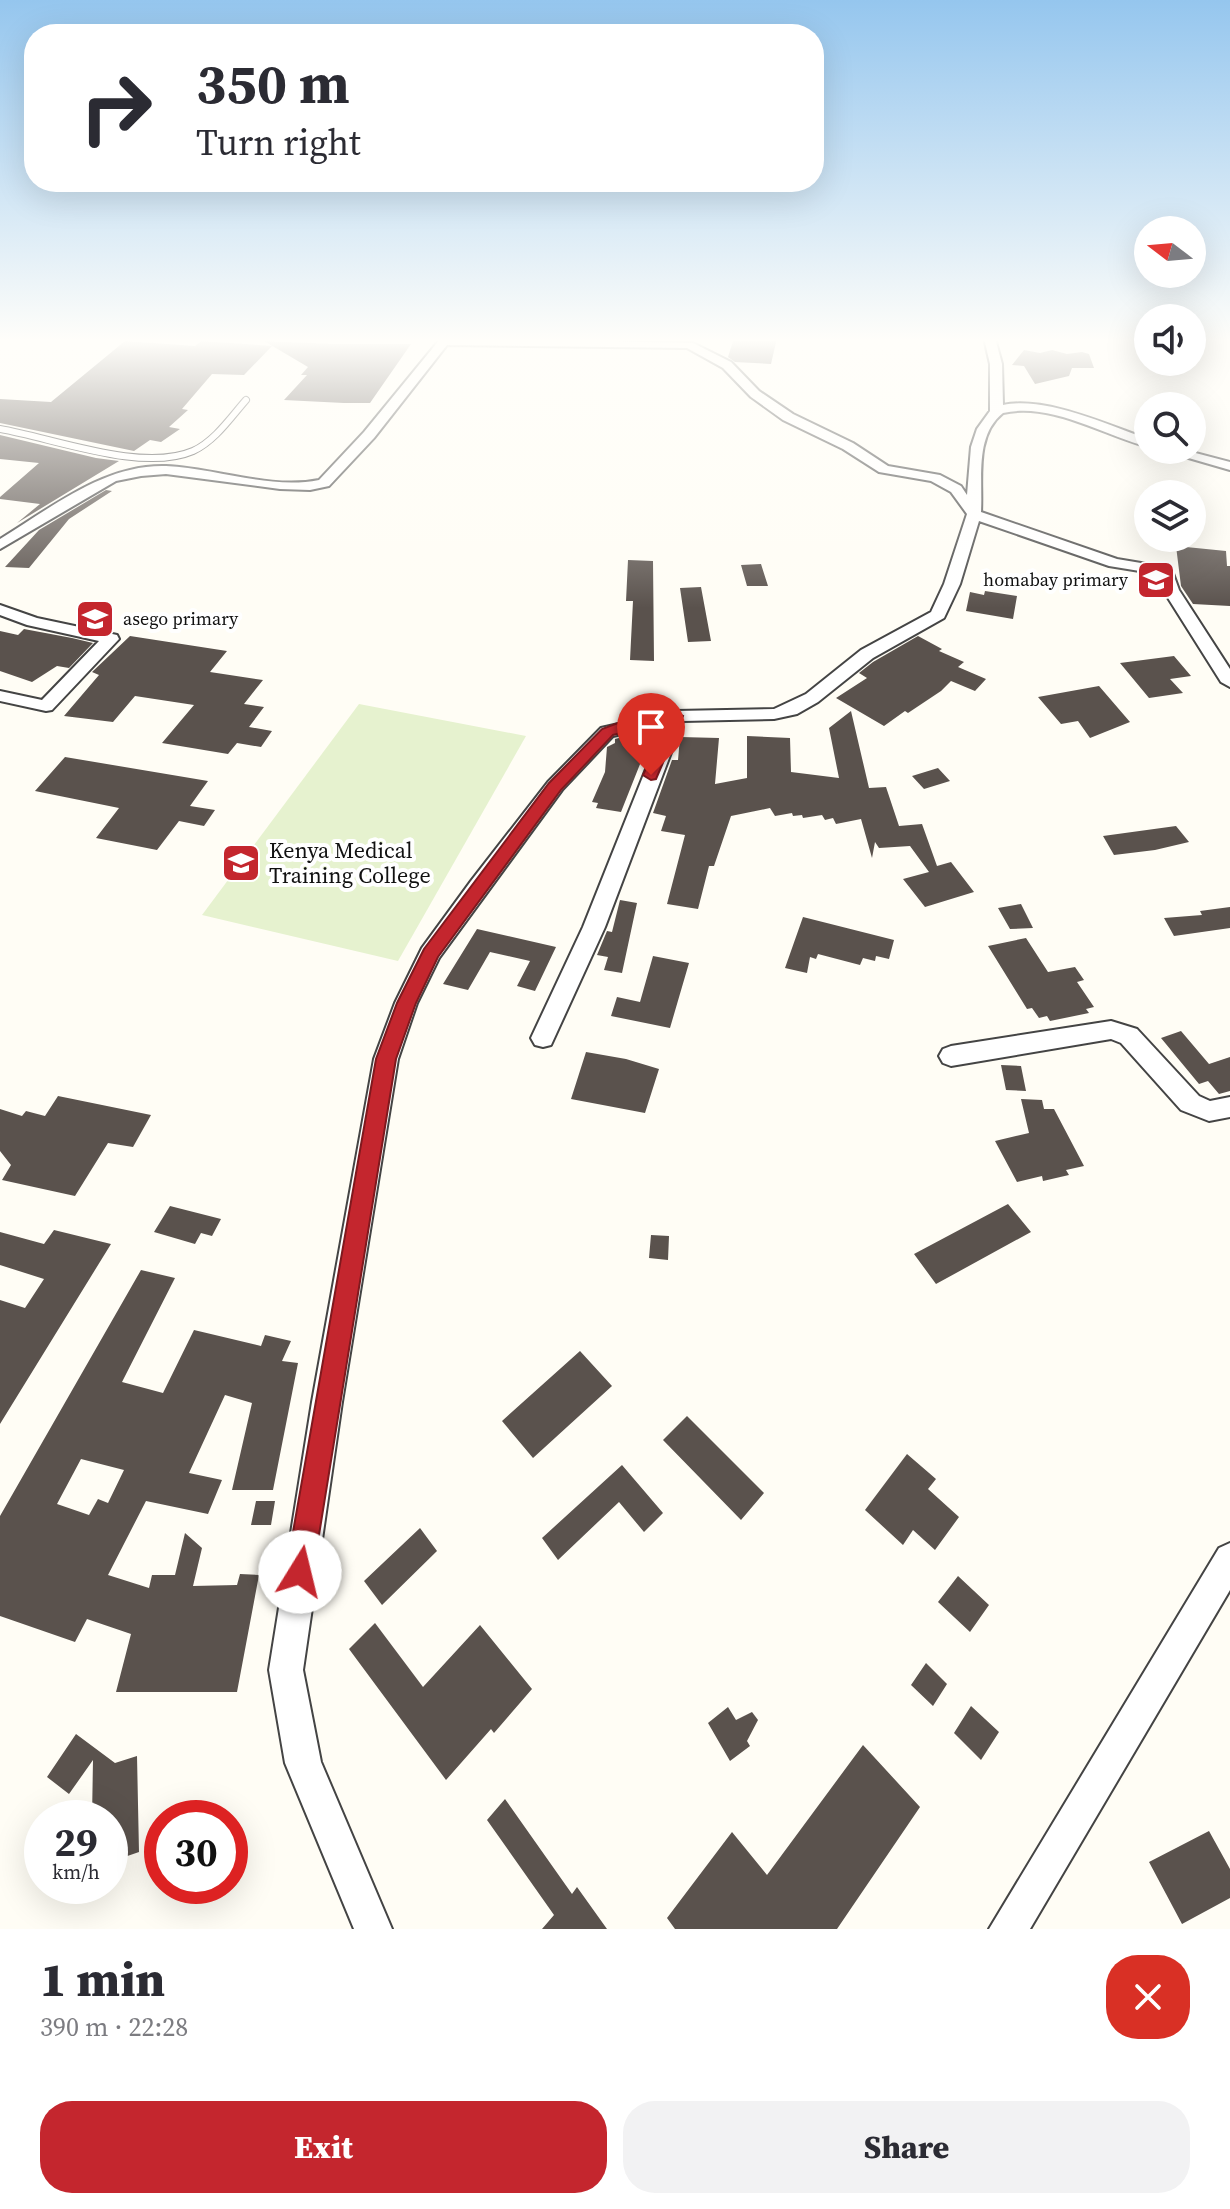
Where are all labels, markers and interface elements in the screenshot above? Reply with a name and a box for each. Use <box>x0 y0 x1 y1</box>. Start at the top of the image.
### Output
text: 350 m <box>196 45 350 122</box>
icon: right <box>64 56 168 160</box>
text: Turn right <box>196 118 361 167</box>
north arrow <box>1134 216 1206 288</box>
map controls <box>1134 216 1206 552</box>
button: sound <box>1134 304 1206 376</box>
button: search <box>1134 392 1206 464</box>
button: layers <box>1134 480 1206 552</box>
school or university icon: homabay primary <box>1135 559 1177 601</box>
place label: homabay primary <box>983 567 1129 592</box>
school or university icon: asego primary <box>74 598 116 640</box>
place label: asego primary <box>123 606 239 631</box>
pin <box>617 693 685 775</box>
icon: arrive <box>629 705 673 749</box>
place label: Kenya Medical Training College <box>269 835 431 890</box>
school or university icon: Kenya Medical Training College <box>220 842 262 884</box>
position arrow <box>258 1530 342 1614</box>
speed limit sign: 30 <box>144 1800 248 1904</box>
text: 29 <box>54 1815 98 1869</box>
text: km/h <box>52 1858 100 1886</box>
text: 1 min <box>40 1946 165 2012</box>
button: close <box>1106 1955 1190 2039</box>
text: 390 m · 22:28 <box>40 2009 188 2045</box>
button: Exit <box>40 2101 607 2193</box>
button: Share <box>623 2101 1190 2193</box>

